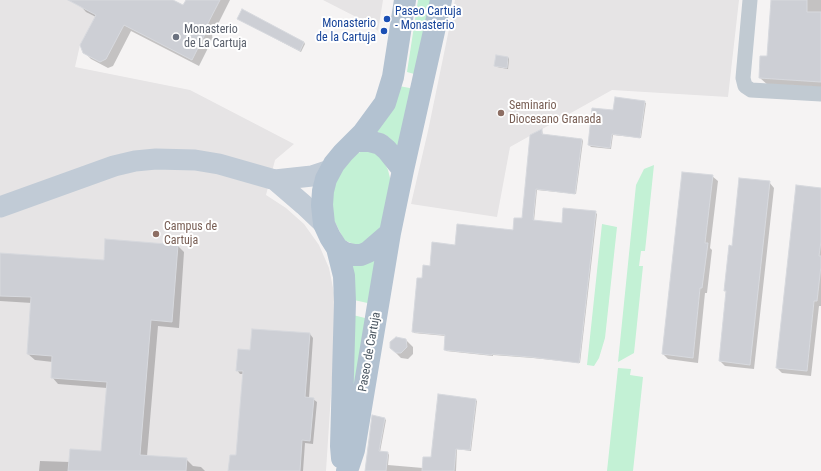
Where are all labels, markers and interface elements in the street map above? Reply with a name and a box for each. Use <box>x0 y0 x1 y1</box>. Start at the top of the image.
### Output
place label: Paseo Cartuja - Monasterio <box>395 5 461 33</box>
marker: Paseo Cartuja - Monasterio <box>382 14 392 24</box>
place label: Monasterio de la Cartuja <box>316 17 376 45</box>
place label: Monasterio de La Cartuja <box>184 23 247 51</box>
marker: Monasterio de la Cartuja <box>379 26 389 36</box>
marker: Monasterio de La Cartuja <box>171 32 181 42</box>
place label: Seminario Diocesano Granada <box>509 99 601 127</box>
marker: Seminario Diocesano Granada <box>496 108 506 118</box>
place label: Campus de Cartuja <box>164 220 217 248</box>
marker: Campus de Cartuja <box>151 229 161 239</box>
street label: Paseo de Cartuja <box>356 311 384 393</box>

